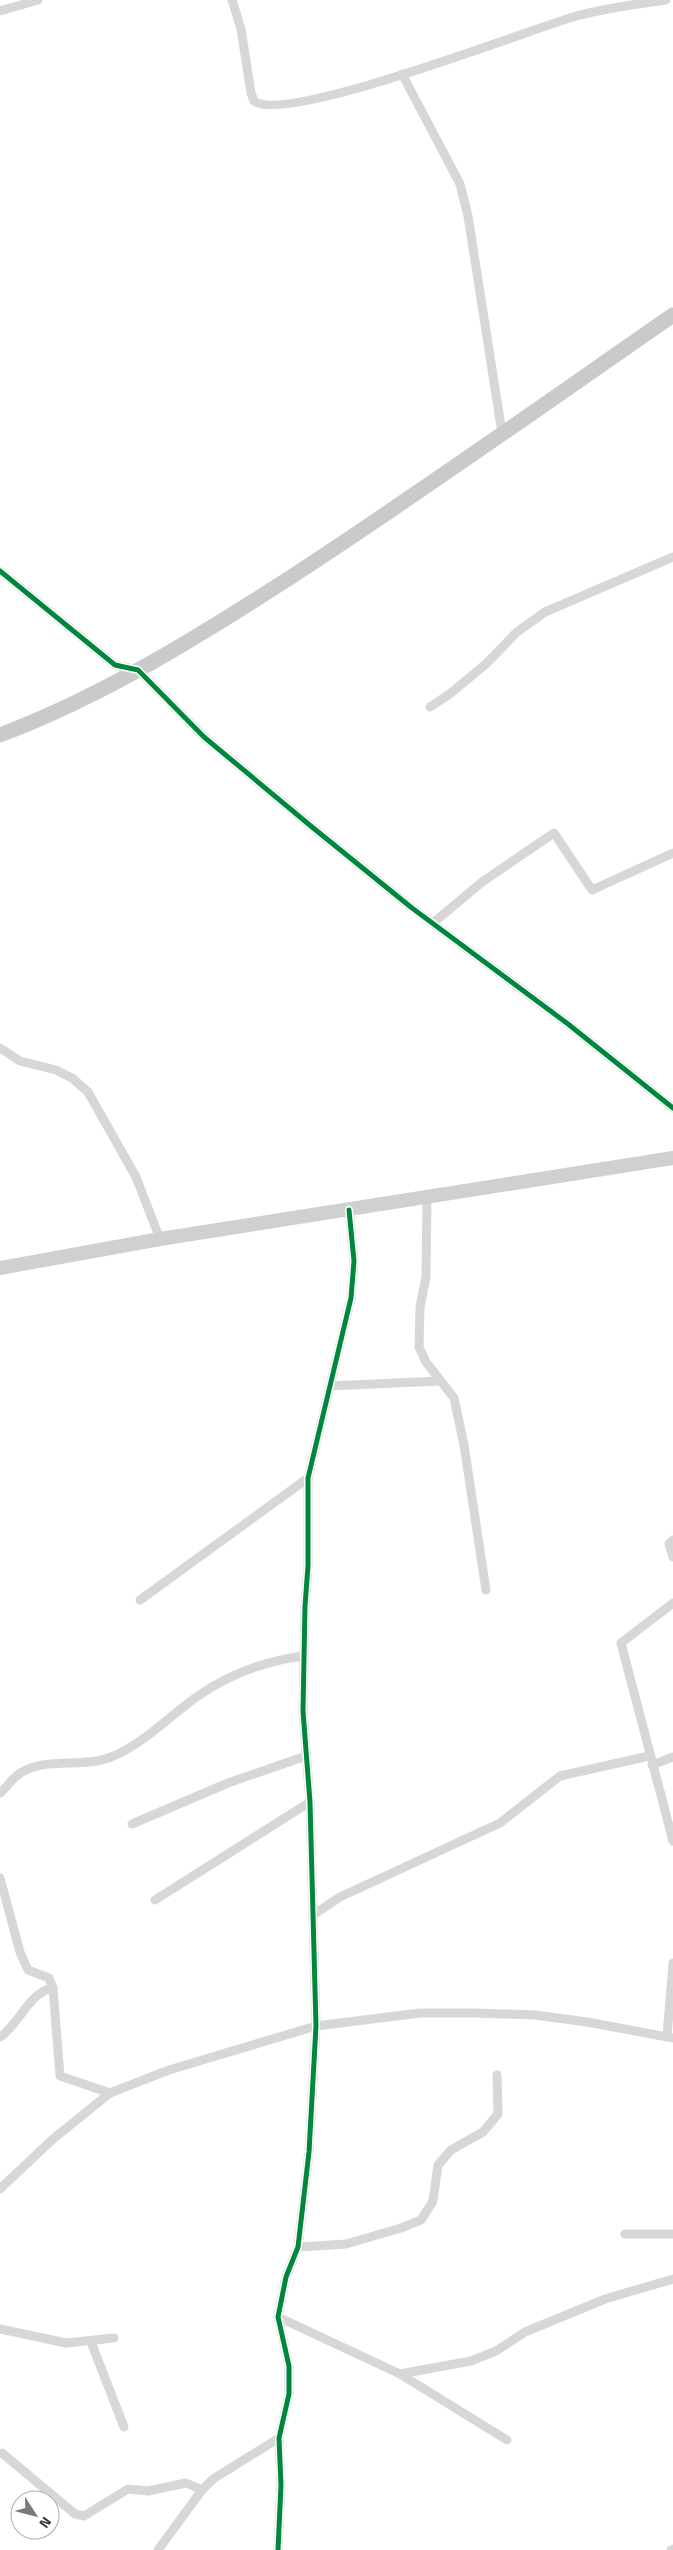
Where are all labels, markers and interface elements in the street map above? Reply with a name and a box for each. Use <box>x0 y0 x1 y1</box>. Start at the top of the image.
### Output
north arrow <box>10 2490 60 2540</box>
text: N <box>35 2513 57 2533</box>

